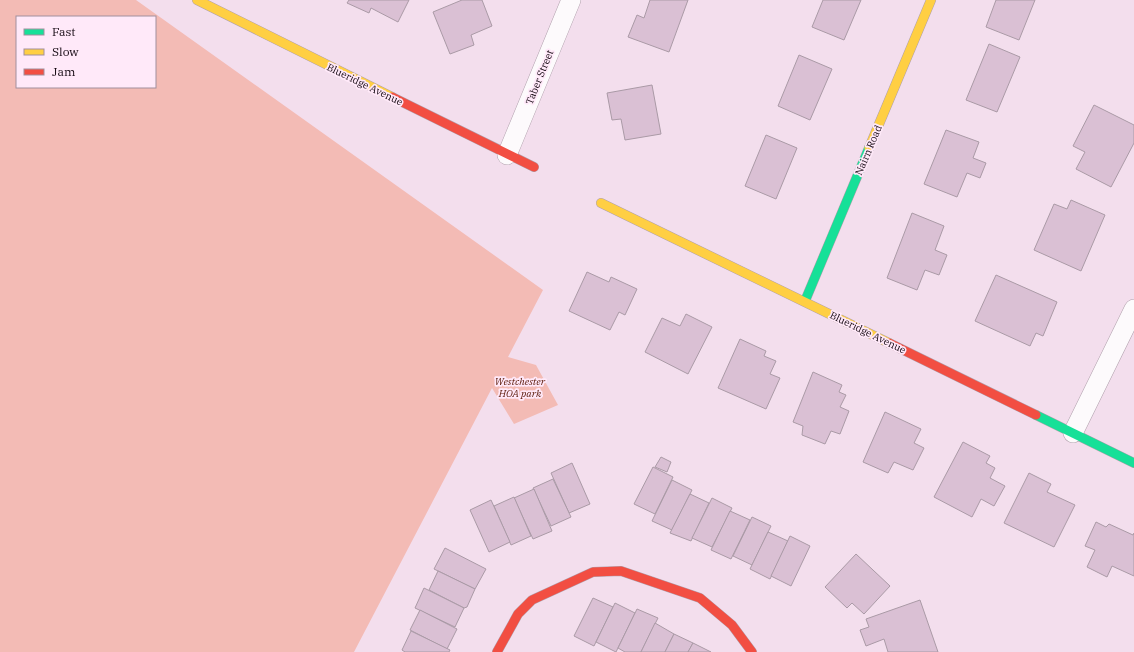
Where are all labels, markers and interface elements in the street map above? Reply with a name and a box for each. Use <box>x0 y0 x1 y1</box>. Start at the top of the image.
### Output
legend <box>16 16 156 88</box>
text: Fast <box>52 24 76 39</box>
text: Slow <box>52 44 79 59</box>
street label: Taber Street <box>523 48 556 106</box>
street label: Blueridge Avenue <box>325 60 405 109</box>
text: Jam <box>52 64 76 79</box>
street label: Nairn Road <box>852 123 885 177</box>
street label: Blueridge Avenue <box>828 308 908 357</box>
park label: Westchester HOA park <box>495 375 546 400</box>

